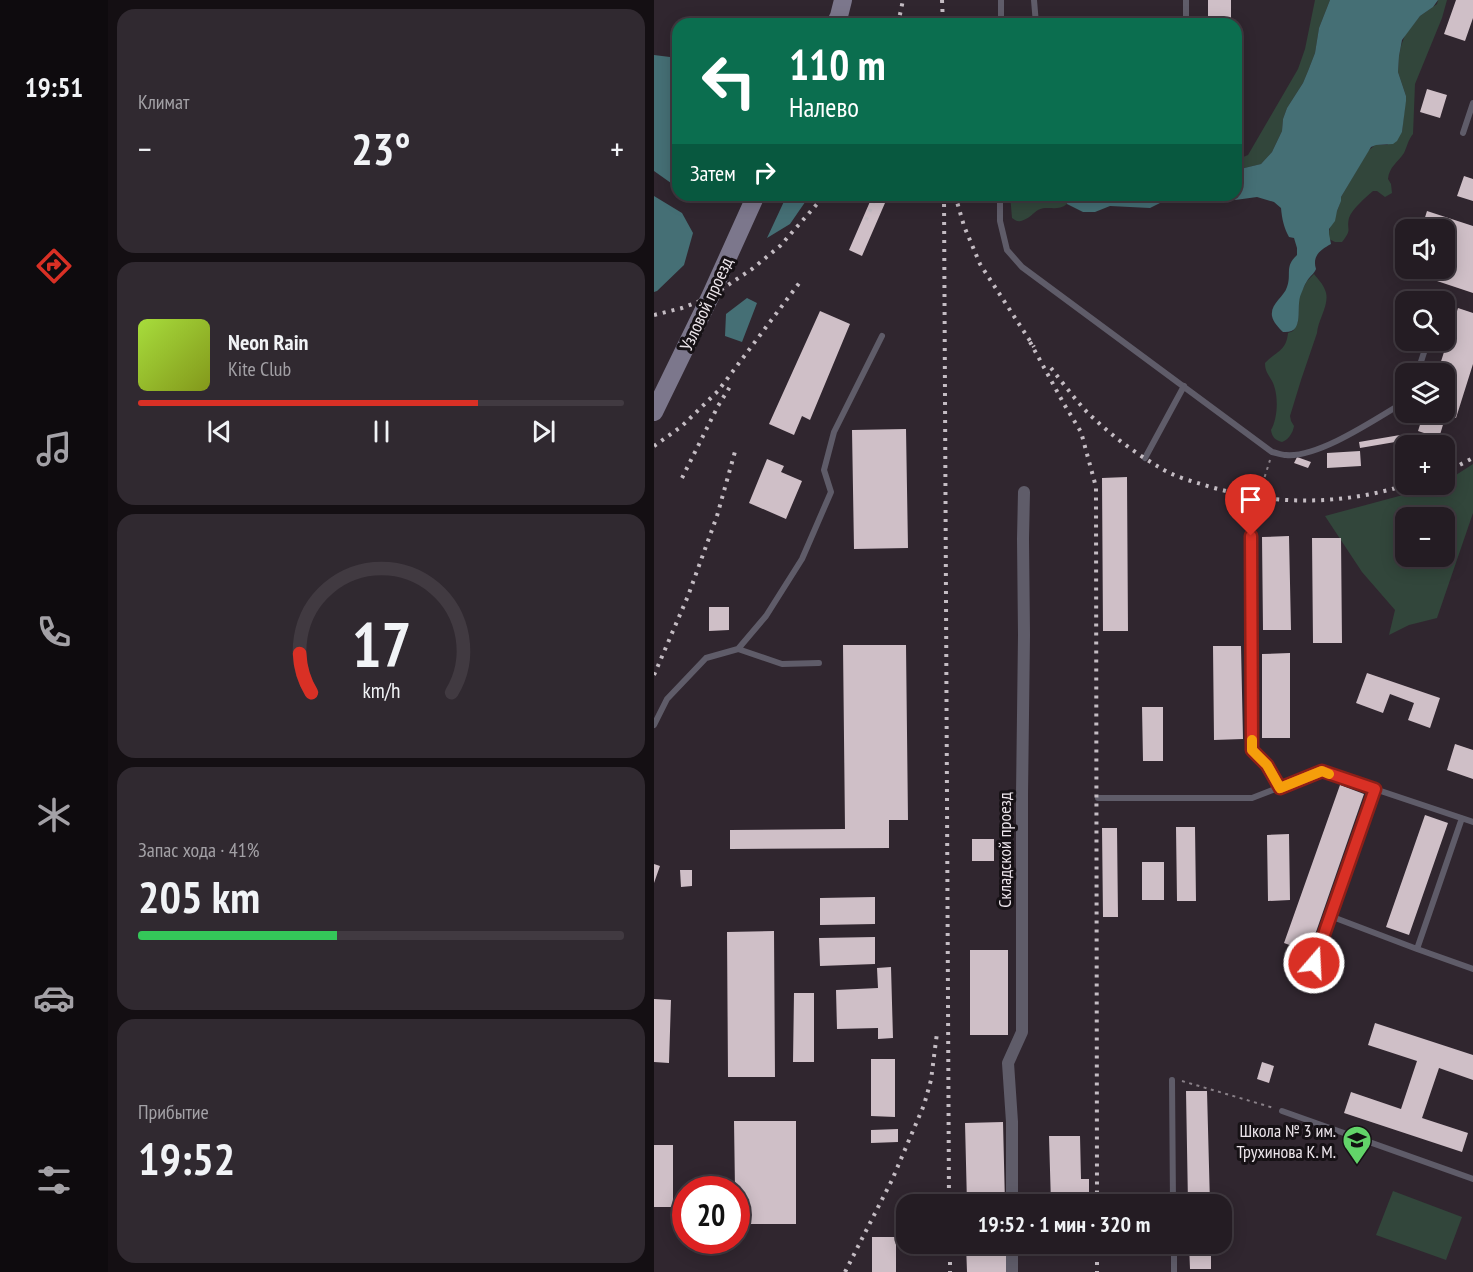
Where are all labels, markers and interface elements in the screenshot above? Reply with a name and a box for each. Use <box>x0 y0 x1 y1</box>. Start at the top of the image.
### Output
text: 110 m <box>789 37 886 92</box>
icon: left <box>690 42 768 120</box>
text: 19:51 <box>25 70 83 104</box>
text: Климат <box>138 89 189 115</box>
text: Налево <box>789 90 859 124</box>
text: 23° <box>351 119 411 177</box>
text: − <box>138 127 152 170</box>
text: + <box>610 127 624 170</box>
icon: right <box>748 156 781 189</box>
text: Затем <box>690 159 736 187</box>
map controls <box>1395 219 1455 567</box>
button: sound <box>1395 219 1455 279</box>
icon: directions <box>33 245 75 287</box>
street label: Узловой проезд <box>674 254 738 354</box>
button: search <box>1395 291 1455 351</box>
text: Neon Rain <box>228 328 308 356</box>
text: Kite Club <box>228 356 291 382</box>
button: layers <box>1395 363 1455 423</box>
icon: previous <box>203 415 236 448</box>
icon: pause <box>365 415 398 448</box>
icon: next <box>527 415 560 448</box>
icon: music <box>33 428 75 470</box>
button: + <box>1395 435 1455 495</box>
pin <box>1225 474 1276 536</box>
icon: arrive <box>1234 483 1267 516</box>
button: − <box>1395 507 1455 567</box>
text: 17 <box>351 603 411 684</box>
icon: phone <box>33 611 75 653</box>
text: km/h <box>362 676 400 704</box>
street label: Складской проезд <box>993 792 1016 908</box>
icon: climate <box>33 794 75 836</box>
text: Запас хода · 41% <box>138 837 259 863</box>
text: 205 km <box>138 867 260 925</box>
position arrow <box>1282 931 1346 995</box>
icon: car <box>33 977 75 1019</box>
text: Прибытие <box>138 1099 209 1125</box>
place label: Школа № 3 им. Трухинова К. М. <box>1237 1119 1336 1163</box>
school or university icon: Школа № 3 им. Трухинова К. М. <box>1341 1124 1373 1166</box>
text: 19:52 <box>138 1129 235 1187</box>
icon: filters <box>33 1159 75 1201</box>
speed limit sign: 20 <box>672 1176 750 1254</box>
text: 19:52 · 1 мин · 320 m <box>978 1210 1150 1238</box>

